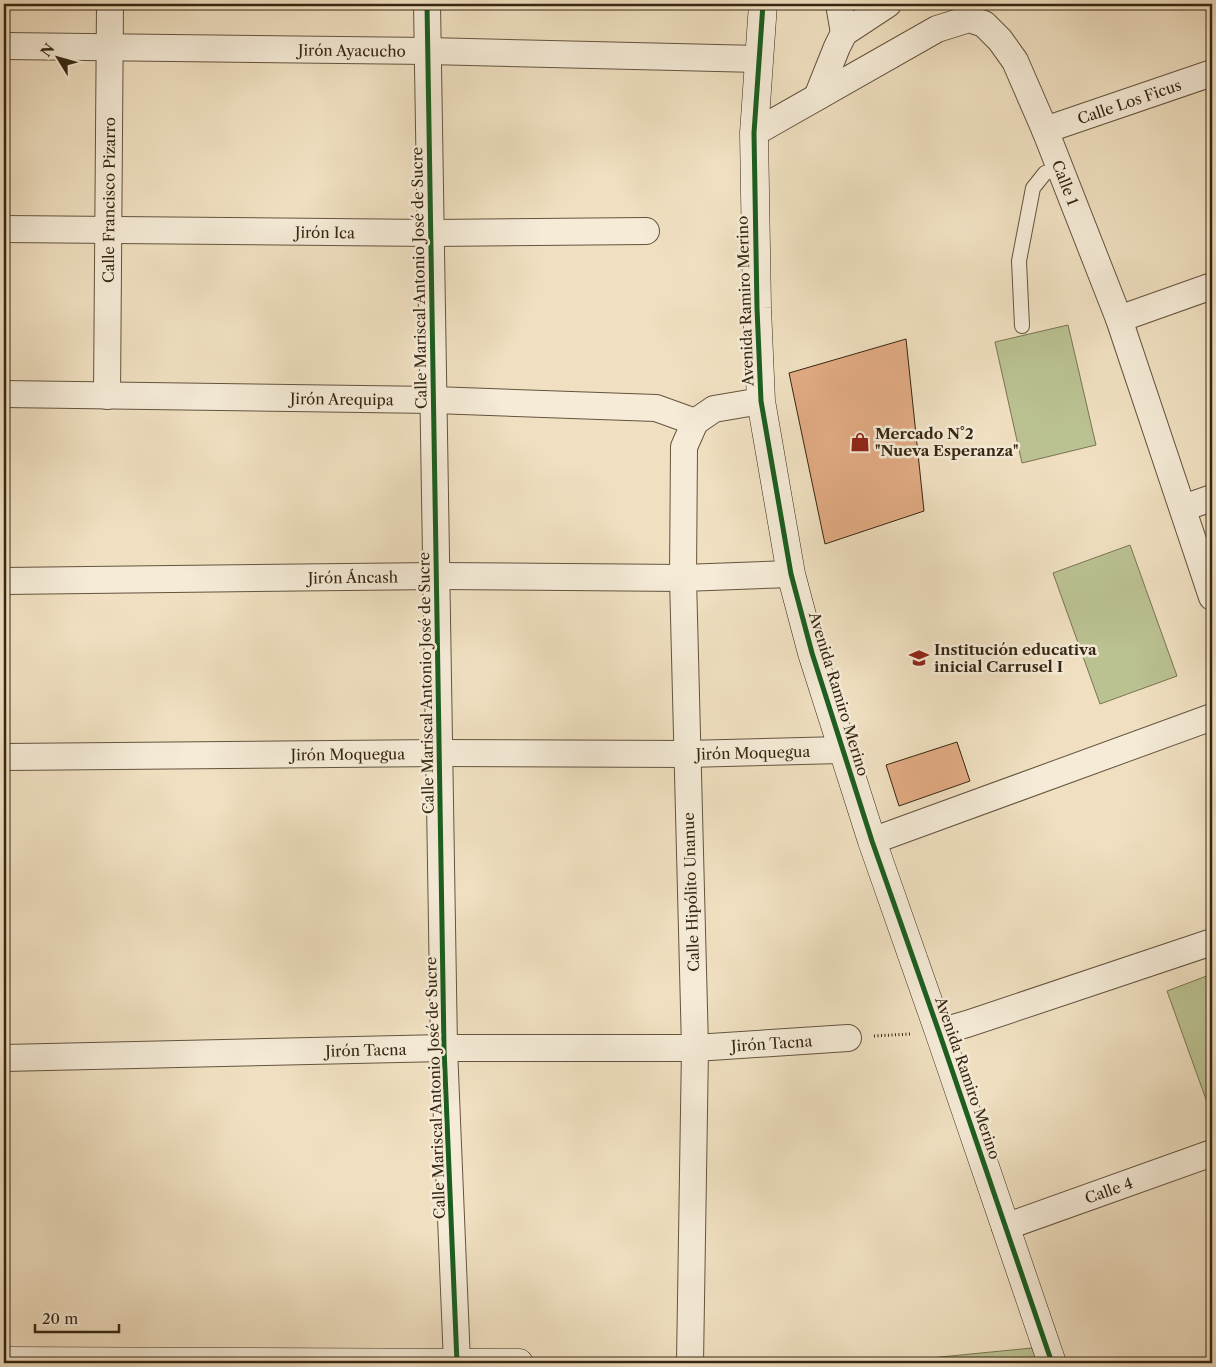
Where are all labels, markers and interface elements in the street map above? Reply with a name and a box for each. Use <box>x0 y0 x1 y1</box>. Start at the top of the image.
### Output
north arrow <box>32 32 82 82</box>
text: N <box>37 40 58 60</box>
street label: Jirón Ayacucho <box>296 40 406 60</box>
street label: Calle Los Ficus <box>1075 75 1184 128</box>
street label: Calle Francisco Pizarro <box>98 117 119 283</box>
street label: Calle Mariscal Antonio José de Sucre <box>407 147 431 409</box>
street label: Calle 1 <box>1048 157 1083 209</box>
street label: Avenida Ramiro Merino <box>733 215 758 388</box>
street label: Jirón Ica <box>293 222 355 242</box>
street label: Jirón Arequipa <box>288 388 394 409</box>
place label: Mercado N°2 "Nueva Esperanza" <box>875 424 1019 460</box>
shop icon: Mercado N°2 "Nueva Esperanza" <box>849 431 871 453</box>
street label: Calle Mariscal Antonio José de Sucre <box>414 552 438 814</box>
street label: Jirón Áncash <box>306 567 399 587</box>
street label: Avenida Ramiro Merino <box>805 609 873 778</box>
place label: Institución educativa inicial Carrusel I <box>934 640 1097 676</box>
school or university icon: Institución educativa inicial Carrusel I <box>908 647 930 669</box>
street label: Jirón Moquegua <box>693 741 810 763</box>
street label: Jirón Moquegua <box>289 744 405 764</box>
street label: Calle Hipólito Unanue <box>679 812 703 972</box>
street label: Calle Mariscal Antonio José de Sucre <box>421 957 449 1219</box>
street label: Avenida Ramiro Merino <box>931 993 1005 1162</box>
street label: Jirón Tacna <box>729 1031 813 1055</box>
street label: Jirón Tacna <box>323 1039 407 1060</box>
street label: Calle 4 <box>1082 1173 1135 1207</box>
scale bar <box>35 1302 119 1334</box>
text: 20 m <box>42 1309 78 1328</box>

